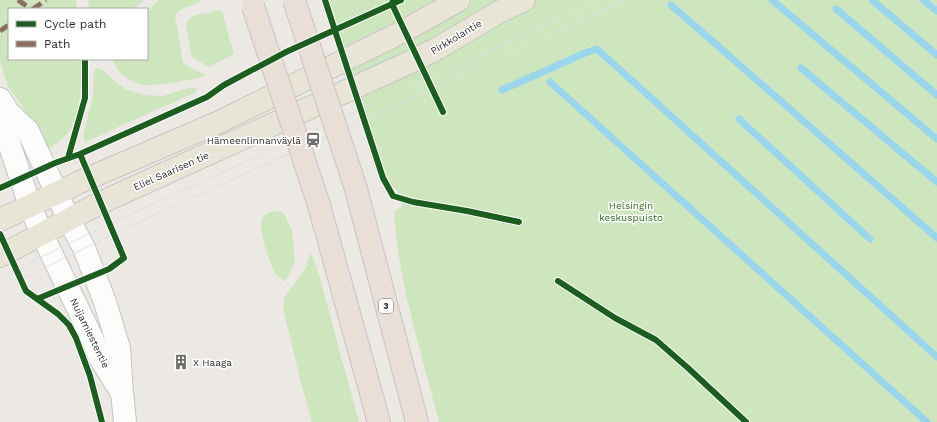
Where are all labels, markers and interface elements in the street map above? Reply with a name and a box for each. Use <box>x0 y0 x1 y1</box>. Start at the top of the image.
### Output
legend <box>8 8 148 60</box>
text: Cycle path <box>44 17 106 31</box>
street label: Pirkkolantie <box>429 17 484 57</box>
text: Path <box>44 37 70 51</box>
station icon: Hämeenlinnanväylä <box>304 131 322 149</box>
place label: Hämeenlinnanväylä <box>207 135 301 146</box>
street label: Eliel Saarisen tie <box>132 149 211 193</box>
park label: Helsingin keskuspuisto <box>599 200 663 223</box>
street label: Nuijamiestentie <box>68 296 112 370</box>
road number: 3 <box>379 299 393 313</box>
building icon: X Haaga <box>172 353 190 371</box>
place label: X Haaga <box>193 357 232 368</box>

